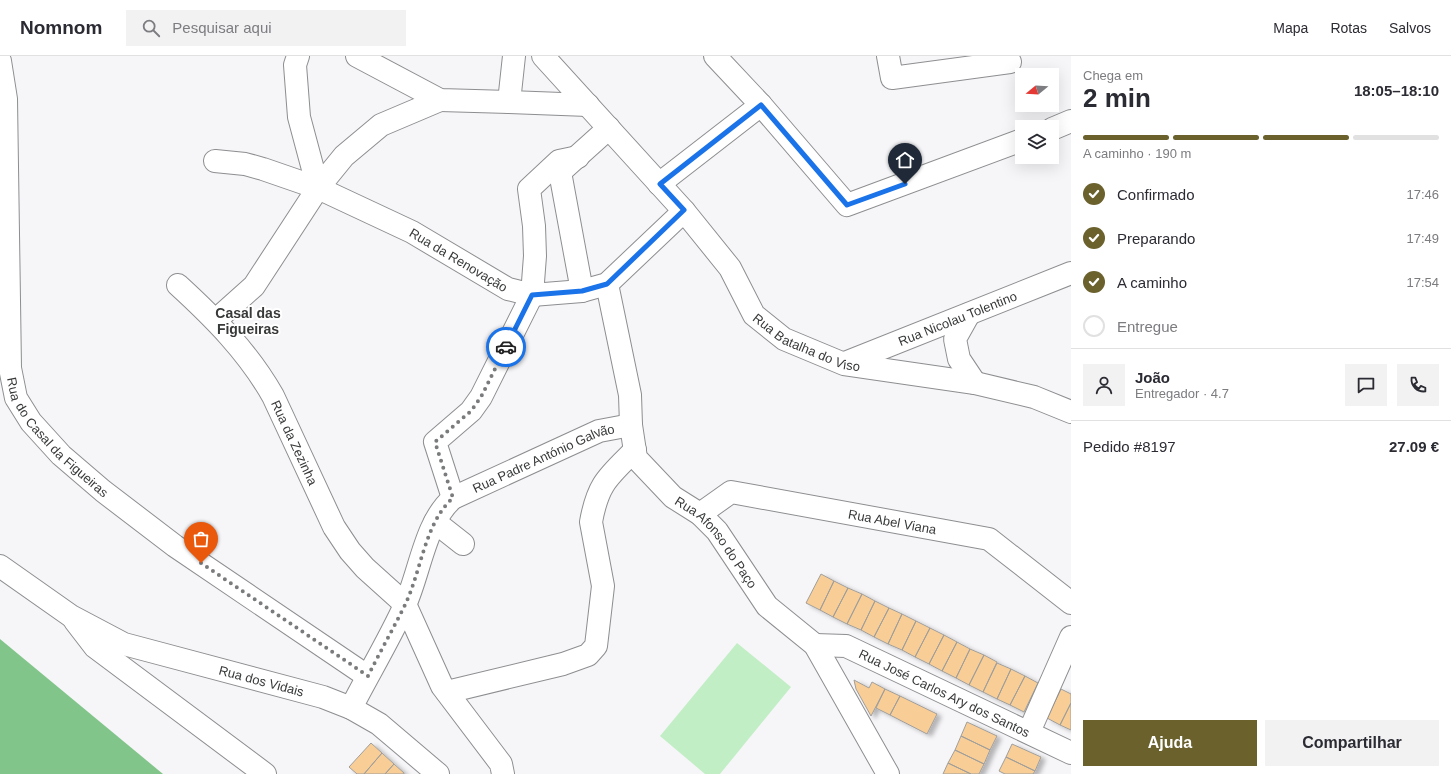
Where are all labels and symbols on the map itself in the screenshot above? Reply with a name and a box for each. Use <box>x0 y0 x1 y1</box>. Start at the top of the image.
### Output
north arrow <box>1015 68 1059 112</box>
pin <box>888 143 922 184</box>
street label: Rua da Renovação <box>407 225 510 295</box>
street label: Rua Nicolau Tolentino <box>896 288 1019 349</box>
district label: Casal das Figueiras <box>215 305 281 337</box>
street label: Rua Batalha do Viso <box>750 310 861 374</box>
courier <box>486 327 526 367</box>
street label: Rua do Casal da Figueiras <box>5 376 112 500</box>
street label: Rua da Zezinha <box>268 398 321 488</box>
street label: Rua Padre António Galvão <box>470 421 616 496</box>
street label: Rua Afonso do Paço <box>673 493 760 591</box>
street label: Rua Abel Viana <box>847 506 938 537</box>
pin <box>184 522 218 563</box>
street label: Rua José Carlos Ary dos Santos <box>857 646 1033 740</box>
street label: Rua dos Vidais <box>217 662 306 699</box>

